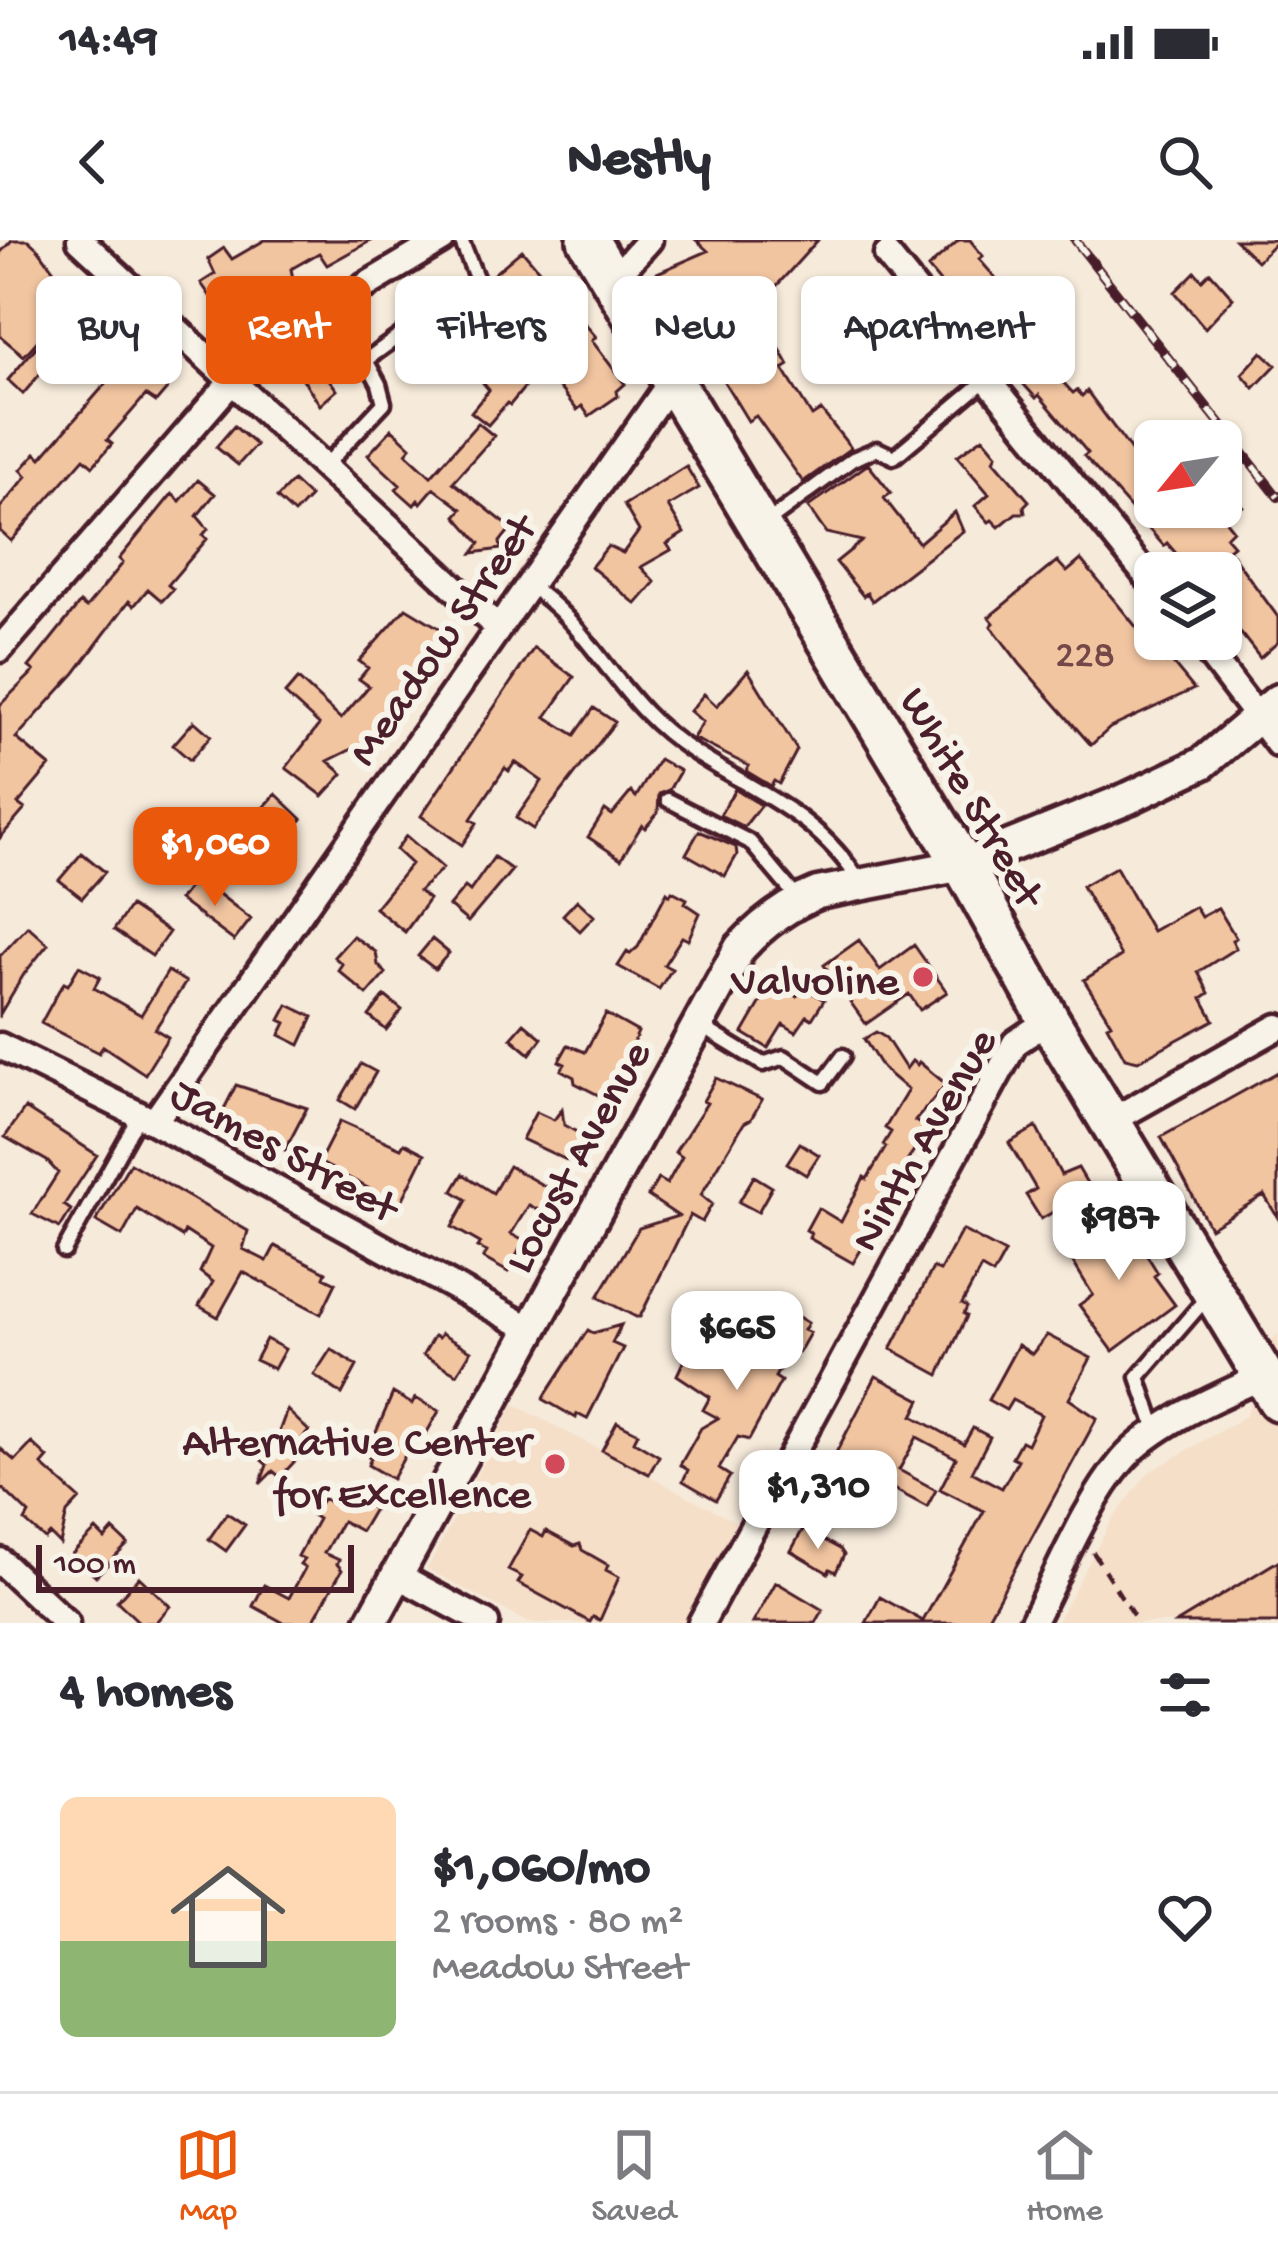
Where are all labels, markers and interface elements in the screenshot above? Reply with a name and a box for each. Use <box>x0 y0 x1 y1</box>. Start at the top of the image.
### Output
text: 14:49 <box>60 16 157 69</box>
icon: back <box>60 129 126 195</box>
icon: search <box>1152 129 1218 195</box>
text: Nestly <box>567 130 711 194</box>
chip: Buy <box>36 276 182 384</box>
chip: Rent <box>206 276 371 384</box>
chip: Filters <box>395 276 588 384</box>
chip: New <box>612 276 777 384</box>
chip: Apartment <box>801 276 1075 384</box>
north arrow <box>1134 420 1242 528</box>
map controls <box>1134 420 1242 660</box>
street label: Meadow Street <box>339 503 553 778</box>
button: layers <box>1134 552 1242 660</box>
house number: 228 <box>1055 635 1115 681</box>
street label: White Street <box>884 680 1054 921</box>
pin: $1,060 <box>117 807 313 909</box>
text: $1,060 <box>160 823 270 869</box>
place label: Valvoline <box>731 958 900 1011</box>
marker: Valvoline <box>910 964 936 990</box>
street label: Ninth Avenue <box>841 1020 1012 1263</box>
street label: Locust Avenue <box>495 1033 666 1284</box>
street label: James Street <box>160 1069 408 1239</box>
pin: $987 <box>1048 1181 1190 1283</box>
text: $987 <box>1080 1197 1158 1243</box>
pin: $665 <box>666 1291 808 1393</box>
text: $665 <box>698 1307 776 1353</box>
place label: Alternative Center for Excellence <box>182 1419 535 1524</box>
pin: $1,310 <box>720 1450 916 1552</box>
marker: Alternative Center for Excellence <box>542 1451 568 1477</box>
text: $1,310 <box>766 1466 870 1512</box>
scale bar <box>36 1539 354 1592</box>
text: 100 m <box>54 1547 136 1585</box>
icon: filters <box>1152 1662 1218 1728</box>
text: 4 homes <box>60 1665 231 1725</box>
text: $1,060/mo <box>432 1841 650 1901</box>
icon: home <box>156 1845 300 1989</box>
icon: heart <box>1152 1884 1218 1950</box>
text: 2 rooms · 80 m² <box>432 1901 683 1947</box>
text: Meadow Street <box>432 1947 687 1993</box>
tab: Map <box>175 2122 241 2232</box>
tab: Saved <box>591 2122 676 2232</box>
tab: Home <box>1026 2122 1103 2232</box>

